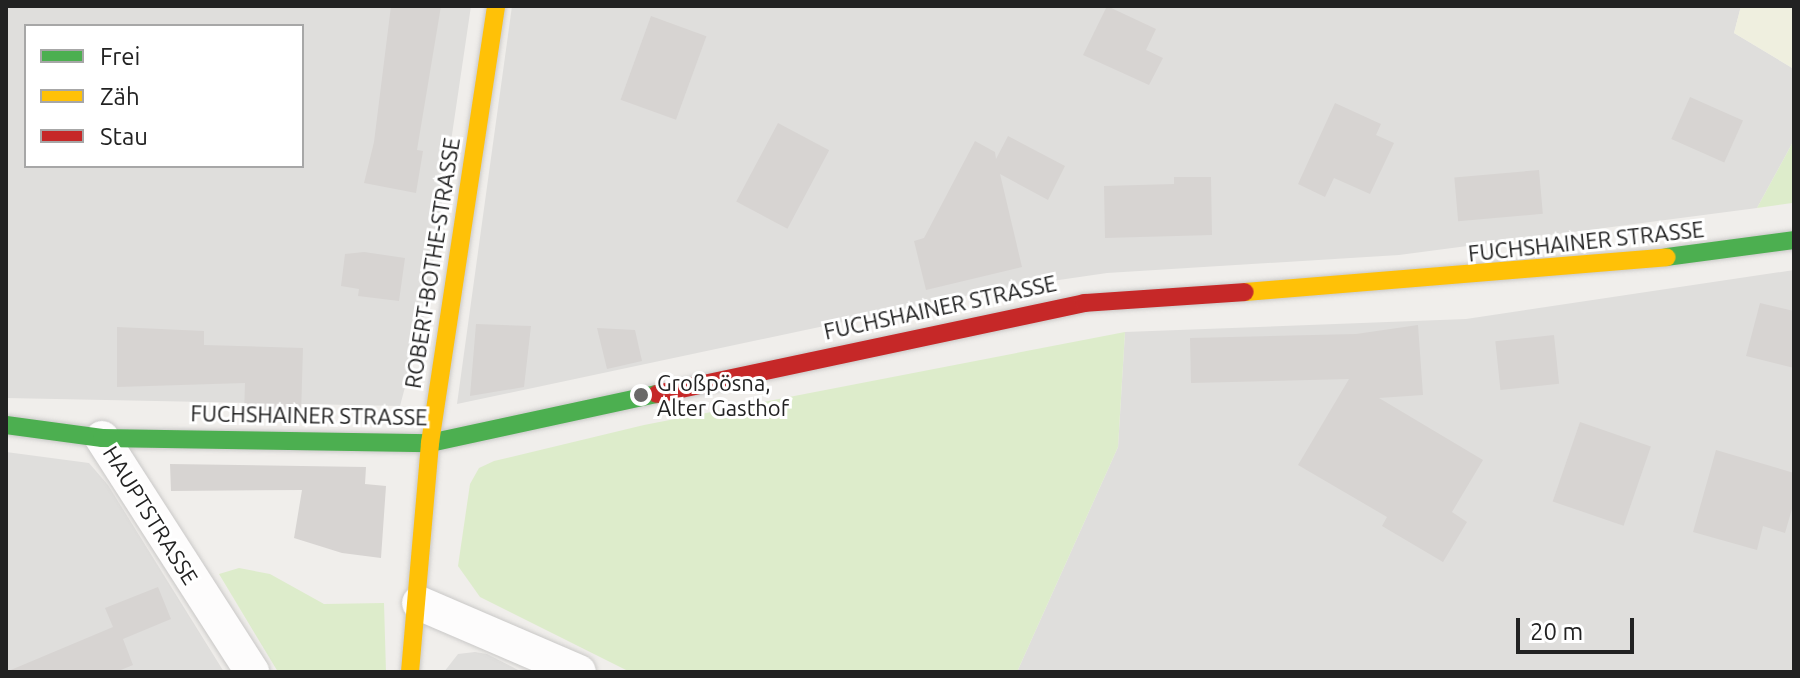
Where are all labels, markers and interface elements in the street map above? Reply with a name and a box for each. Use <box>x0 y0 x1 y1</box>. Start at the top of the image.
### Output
legend <box>24 24 304 168</box>
text: Frei <box>100 43 140 70</box>
text: Zäh <box>100 83 140 110</box>
text: Stau <box>100 123 148 150</box>
street label: ROBERT-BOTHE-STRASSE <box>399 136 465 390</box>
street label: FUCHSHAINER STRASSE <box>1467 215 1705 267</box>
street label: FUCHSHAINER STRASSE <box>821 269 1059 345</box>
place label: Großpösna, Alter Gasthof <box>657 369 789 420</box>
marker: Großpösna, Alter Gasthof <box>632 386 650 404</box>
street label: FUCHSHAINER STRASSE <box>190 400 428 430</box>
street label: HAUPTSTRASSE <box>98 441 204 589</box>
scale bar <box>1520 602 1638 652</box>
text: 20 m <box>1530 618 1583 645</box>

